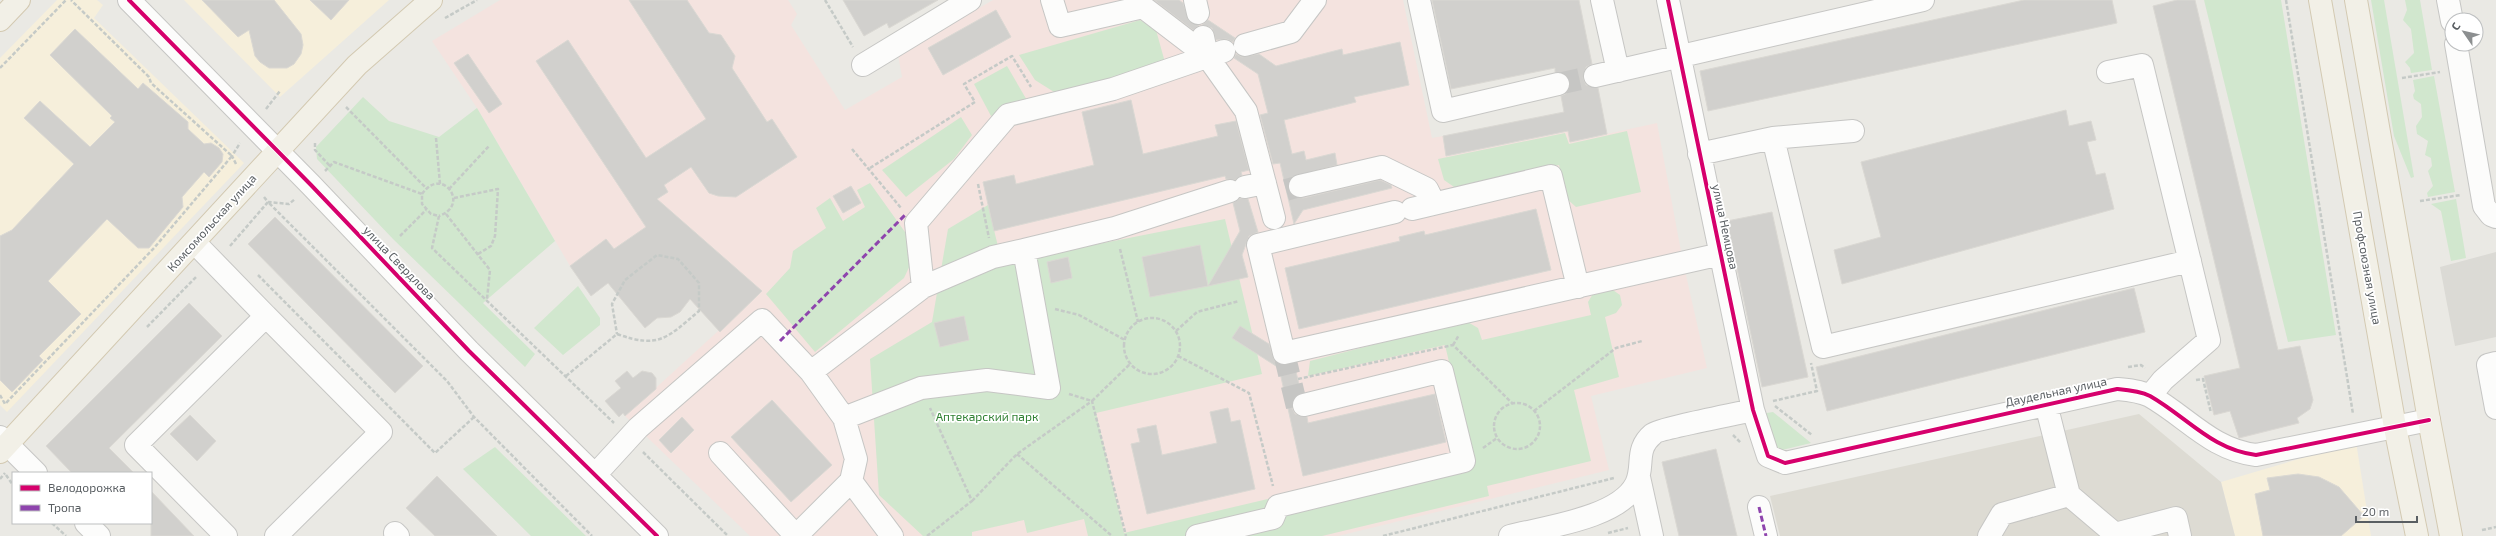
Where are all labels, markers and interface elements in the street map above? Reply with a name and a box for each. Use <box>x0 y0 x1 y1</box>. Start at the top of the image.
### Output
north arrow <box>2444 12 2484 52</box>
text: С <box>2448 19 2463 32</box>
street label: Комсомольская улица <box>164 171 259 274</box>
street label: улица Немцова <box>1709 183 1742 271</box>
street label: Профсоюзная улица <box>2350 210 2385 326</box>
street label: улица Свердлова <box>360 223 438 303</box>
street label: Даудельная улица <box>2004 373 2108 410</box>
park label: Аптекарский парк <box>936 409 1039 423</box>
legend <box>12 472 152 524</box>
text: Велодорожка <box>48 480 126 494</box>
scale bar <box>2356 498 2417 524</box>
text: Тропа <box>48 500 81 514</box>
text: 20 m <box>2362 504 2389 518</box>

